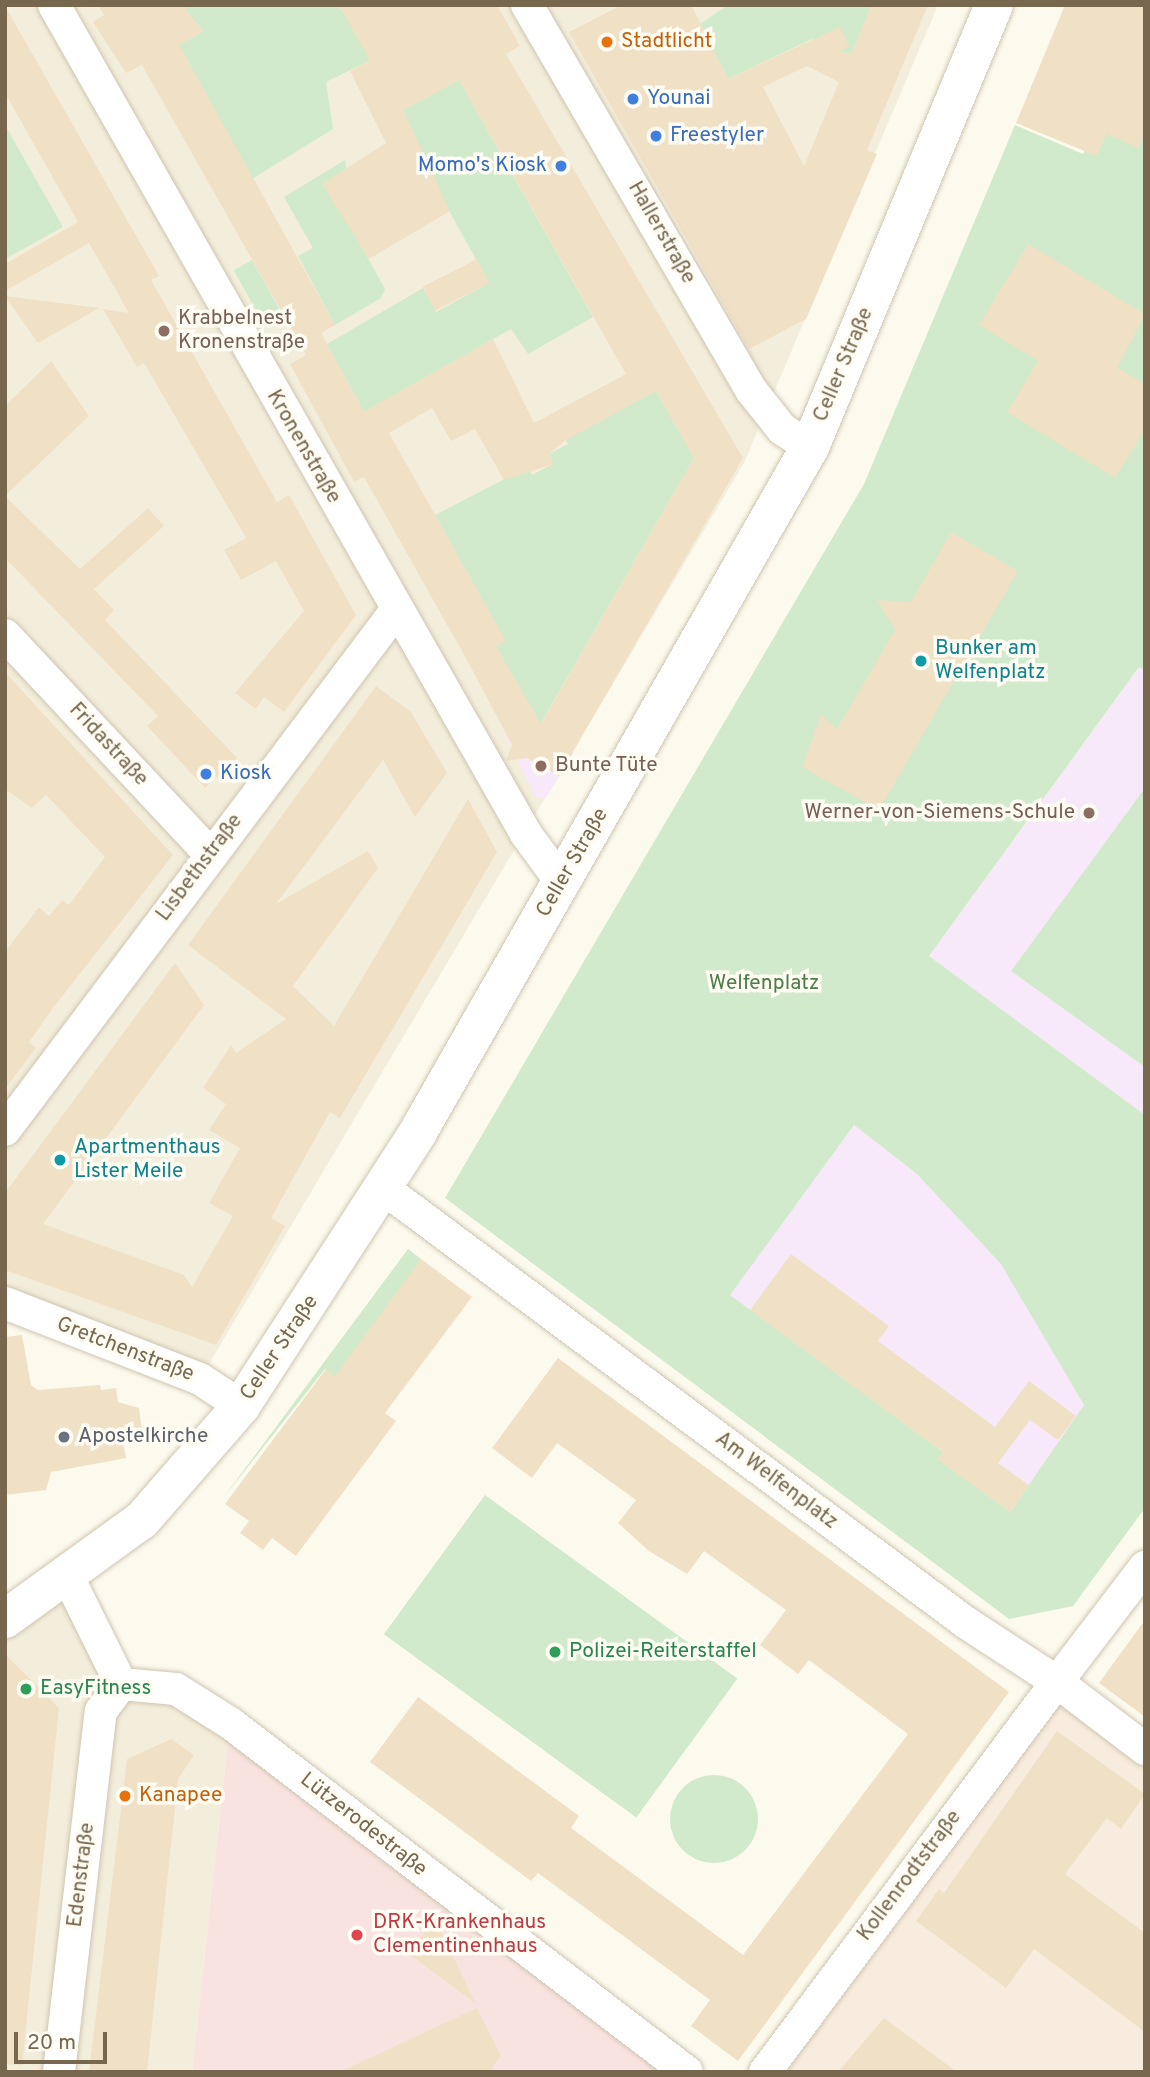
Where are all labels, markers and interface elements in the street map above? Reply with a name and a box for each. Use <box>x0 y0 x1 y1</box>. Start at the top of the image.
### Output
place label: Stadtlicht <box>621 29 713 55</box>
marker: Stadtlicht <box>599 34 615 50</box>
place label: Younai <box>647 86 710 112</box>
marker: Younai <box>625 91 641 107</box>
place label: Freestyler <box>670 123 764 149</box>
marker: Freestyler <box>648 128 664 144</box>
place label: Momo's Kiosk <box>418 153 547 179</box>
marker: Momo's Kiosk <box>553 158 569 174</box>
street label: Hallerstraße <box>622 177 700 289</box>
street label: Celler Straße <box>809 304 879 426</box>
place label: Krabbelnest Kronenstraße <box>178 306 305 356</box>
marker: Krabbelnest Kronenstraße <box>156 323 172 339</box>
street label: Kronenstraße <box>260 386 346 508</box>
place label: Bunker am Welfenplatz <box>935 636 1046 686</box>
marker: Bunker am Welfenplatz <box>913 653 929 669</box>
street label: Fridastraße <box>63 698 153 792</box>
place label: Bunte Tüte <box>555 753 658 779</box>
marker: Bunte Tüte <box>533 758 549 774</box>
place label: Kiosk <box>220 761 272 787</box>
marker: Kiosk <box>198 766 214 782</box>
place label: Werner-von-Siemens-Schule <box>804 800 1075 826</box>
street label: Celler Straße <box>532 804 614 922</box>
marker: Werner-von-Siemens-Schule <box>1081 805 1097 821</box>
street label: Lisbethstraße <box>151 809 249 927</box>
park label: Welfenplatz <box>709 971 819 997</box>
place label: Apartmenthaus Lister Meile <box>74 1135 221 1185</box>
marker: Apartmenthaus Lister Meile <box>52 1152 68 1168</box>
street label: Celler Straße <box>236 1290 324 1406</box>
street label: Gretchenstraße <box>53 1312 197 1388</box>
place label: Apostelkirche <box>78 1424 208 1450</box>
street label: Am Welfenplatz <box>710 1427 842 1535</box>
marker: Apostelkirche <box>56 1429 72 1445</box>
place label: Polizei-Reiterstaffel <box>569 1639 757 1665</box>
marker: Polizei-Reiterstaffel <box>547 1644 563 1660</box>
place label: EasyFitness <box>40 1676 151 1702</box>
marker: EasyFitness <box>18 1681 34 1697</box>
street label: Lützerodestraße <box>294 1768 432 1882</box>
place label: Kanapee <box>139 1783 222 1809</box>
marker: Kanapee <box>117 1788 133 1804</box>
street label: Kollenrodtstraße <box>853 1806 967 1946</box>
street label: Edenstraße <box>63 1821 101 1929</box>
place label: DRK-Krankenhaus Clementinenhaus <box>373 1910 546 1960</box>
marker: DRK-Krankenhaus Clementinenhaus <box>347 1925 367 1945</box>
scale bar <box>18 2018 110 2062</box>
text: 20 m <box>27 2030 76 2057</box>

